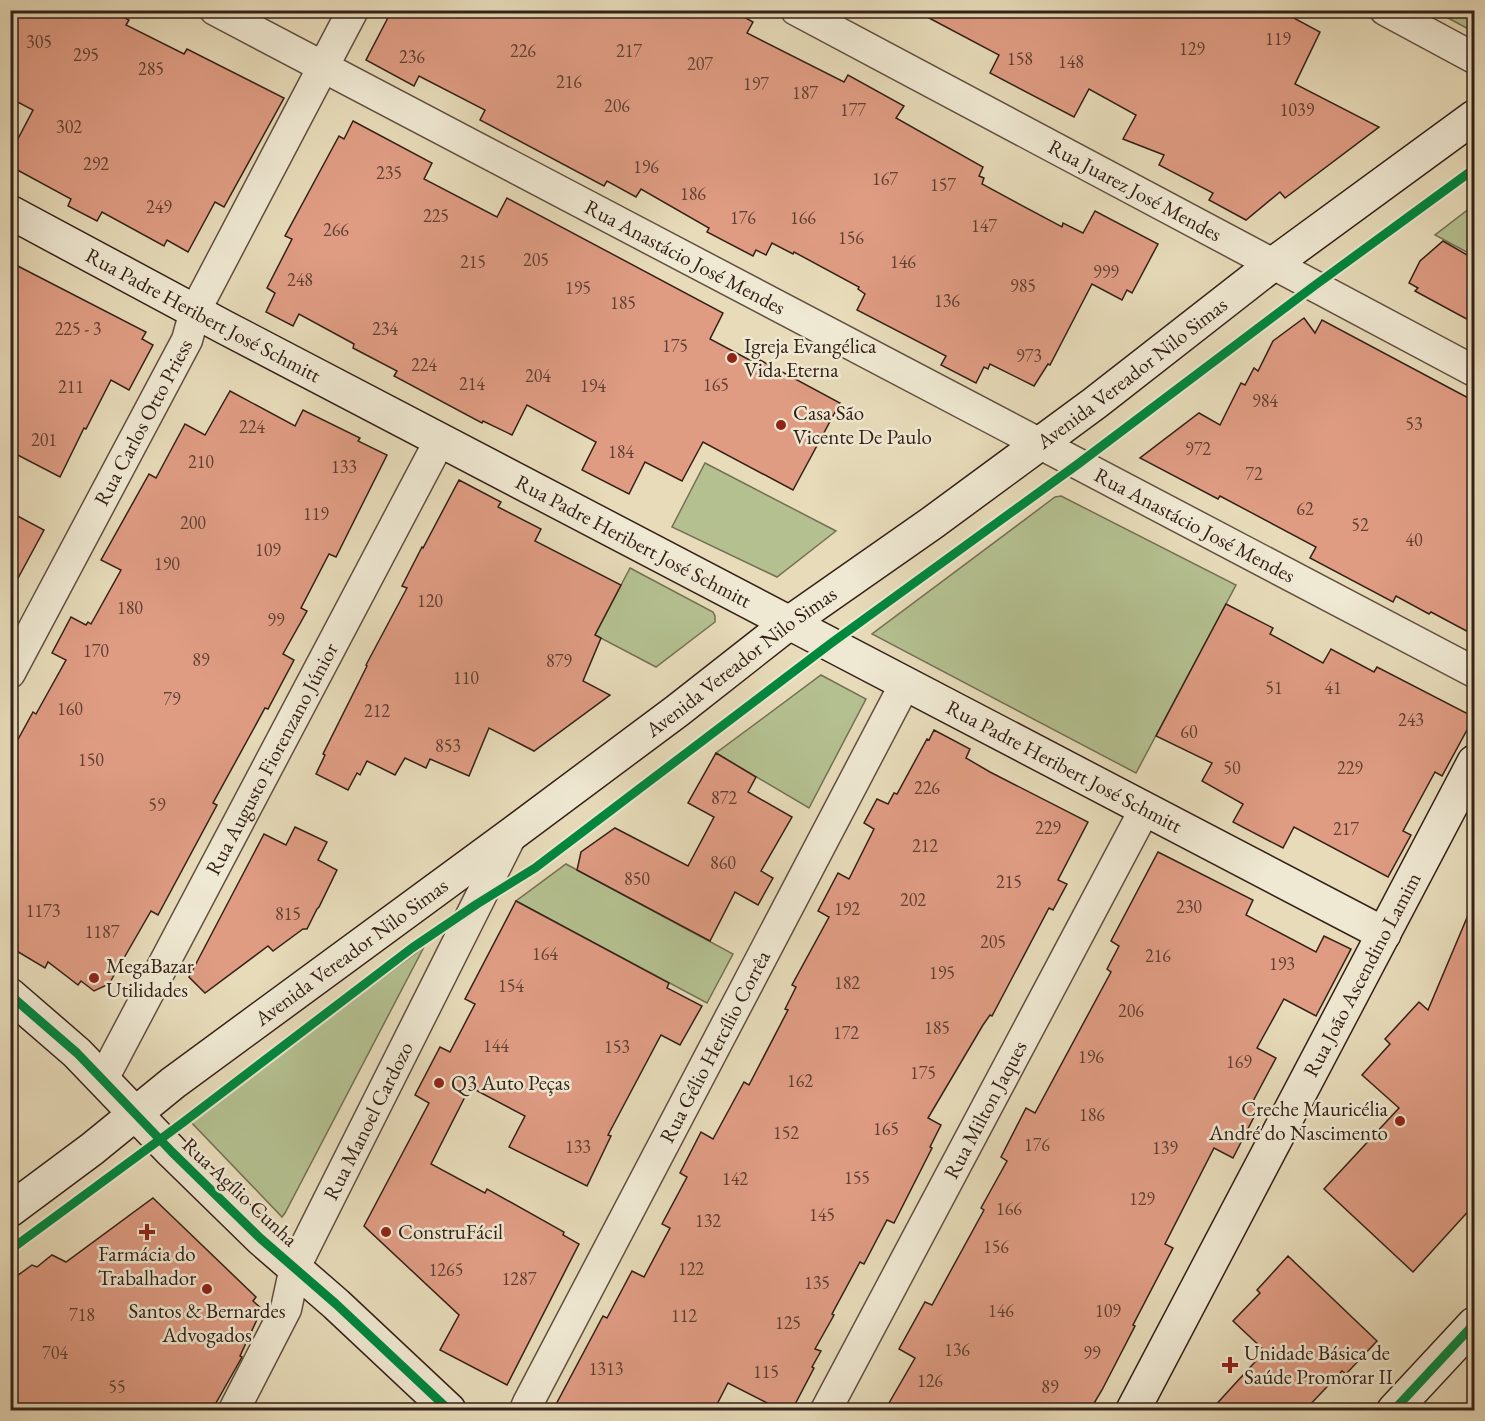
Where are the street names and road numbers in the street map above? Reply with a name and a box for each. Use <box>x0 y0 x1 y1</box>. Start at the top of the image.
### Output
street label: Rua Juarez José Mendes <box>1044 133 1227 247</box>
street label: Rua Anastácio José Mendes <box>580 193 790 321</box>
street label: Rua Padre Heribert José Schmitt <box>81 241 326 388</box>
street label: Avenida Vereador Nilo Simas <box>1030 291 1233 455</box>
street label: Rua Carlos Otto Priess <box>88 334 198 510</box>
street label: Rua Anastácio José Mendes <box>1090 461 1300 589</box>
street label: Rua Padre Heribert José Schmitt <box>511 468 757 614</box>
street label: Avenida Vereador Nilo Simas <box>639 580 842 743</box>
street label: Rua Augusto Fiorenzano Júnior <box>199 638 344 879</box>
street label: Rua Padre Heribert José Schmitt <box>942 693 1187 839</box>
street label: Rua João Ascendino Lamim <box>1297 867 1427 1081</box>
street label: Avenida Vereador Nilo Simas <box>248 871 453 1032</box>
street label: Rua Gélio Hercílio Corrêa <box>653 945 776 1147</box>
street label: Rua Milton Jaques <box>937 1036 1033 1183</box>
street label: Rua Manoel Cardozo <box>317 1037 419 1204</box>
street label: Rua Agílio Cunha <box>177 1131 304 1253</box>

